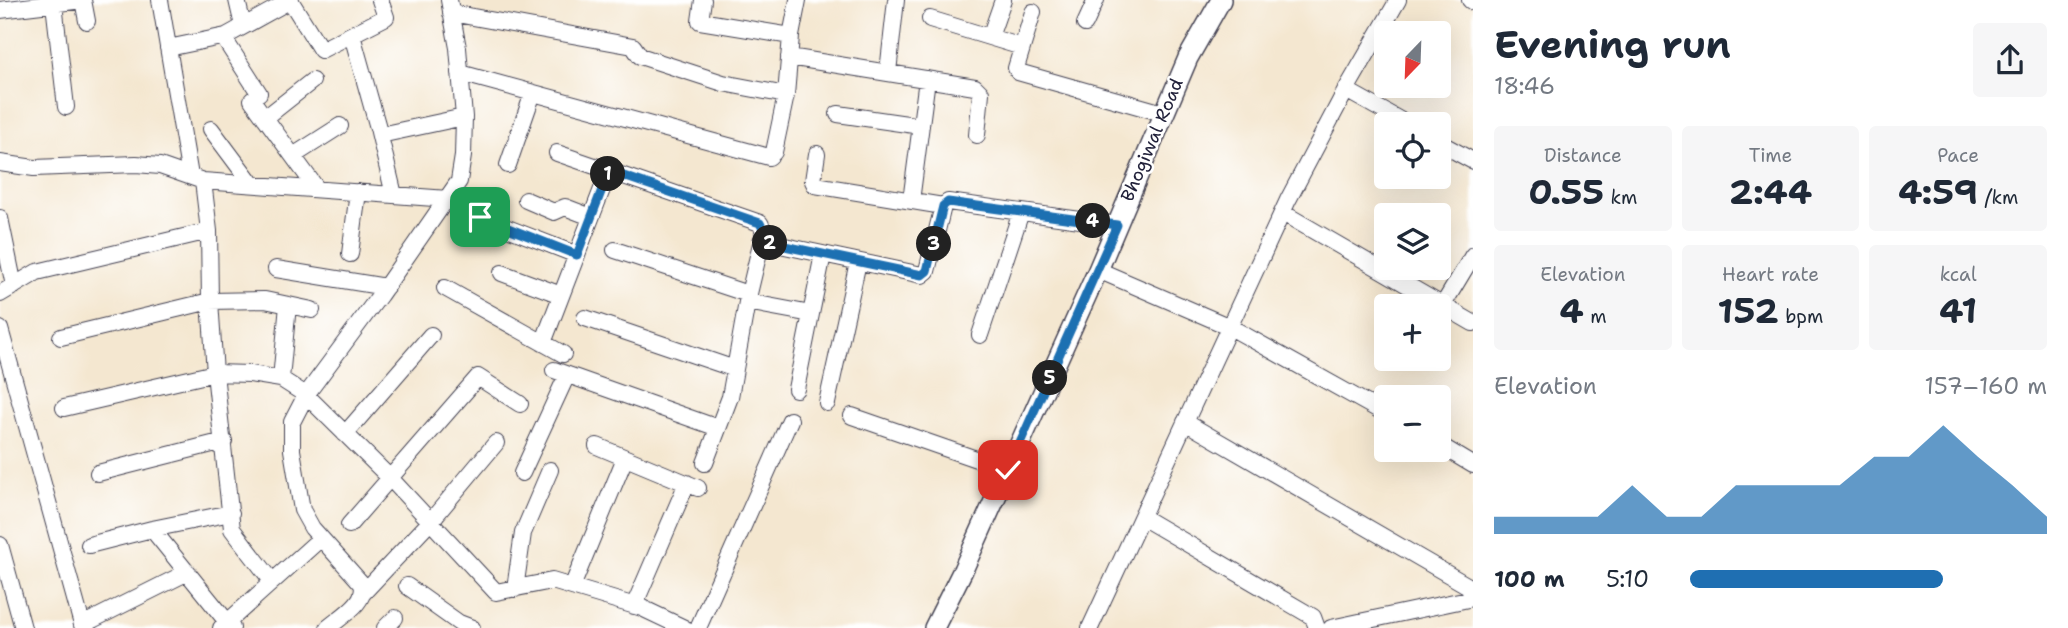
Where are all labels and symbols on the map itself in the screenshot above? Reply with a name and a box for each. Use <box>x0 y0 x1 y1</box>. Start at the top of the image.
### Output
north arrow <box>1374 21 1451 98</box>
street label: Bhogiwal Road <box>1115 75 1189 205</box>
pin: 1 <box>590 156 626 192</box>
pin <box>450 187 510 247</box>
pin: 4 <box>1076 204 1110 238</box>
pin: 2 <box>752 226 788 260</box>
pin: 3 <box>916 226 951 262</box>
pin: 5 <box>1032 360 1068 396</box>
pin <box>978 440 1038 500</box>

